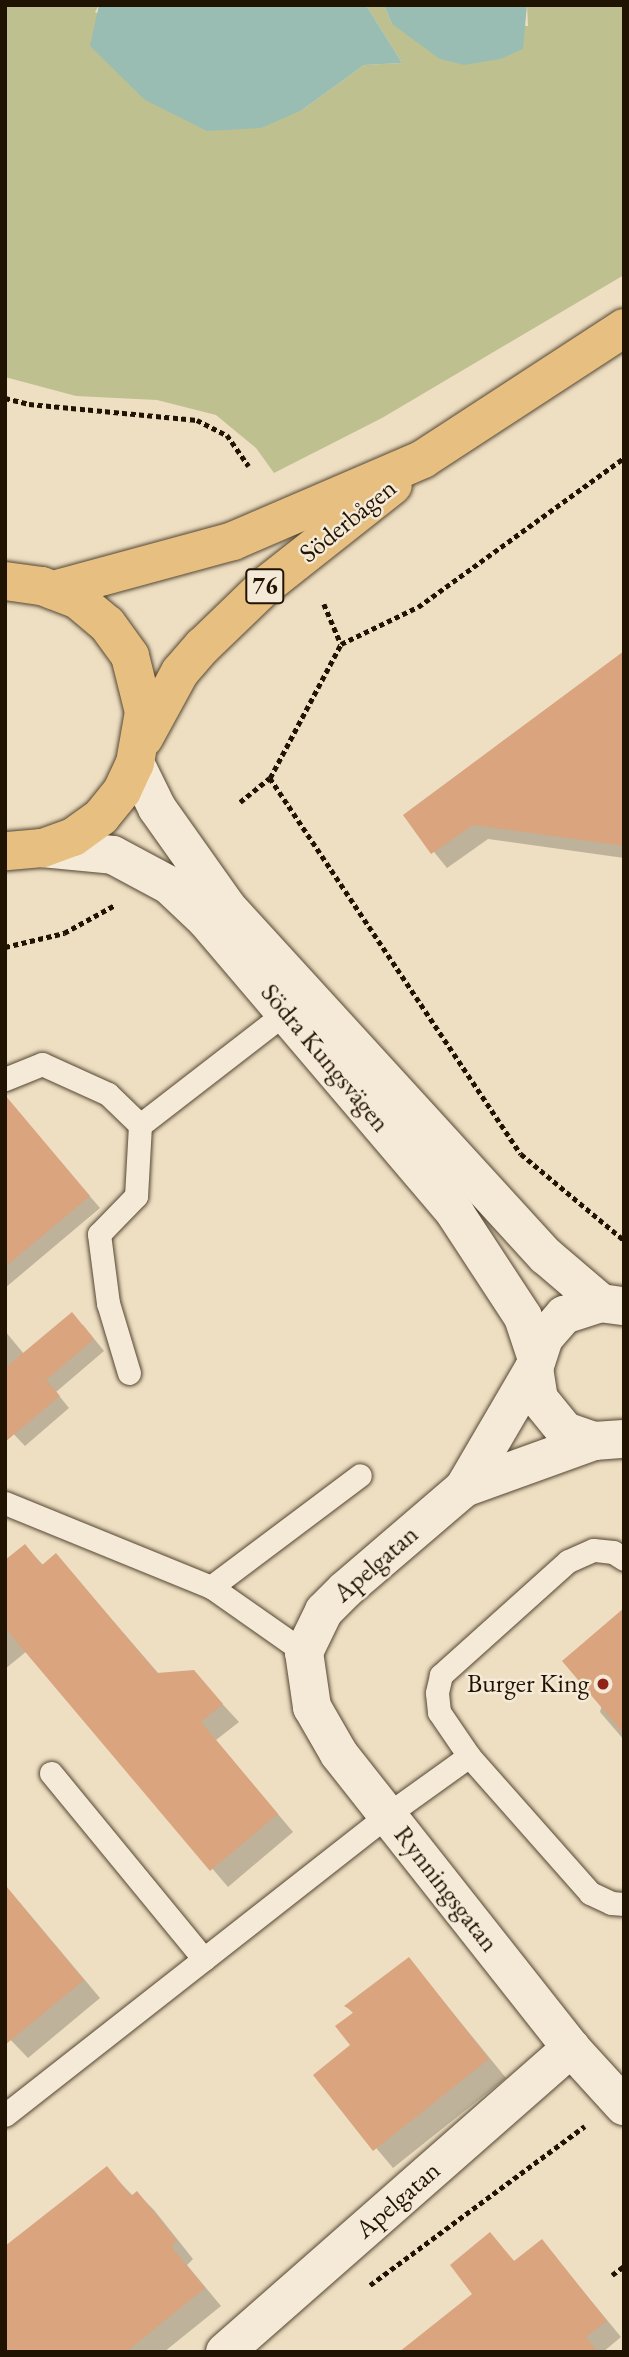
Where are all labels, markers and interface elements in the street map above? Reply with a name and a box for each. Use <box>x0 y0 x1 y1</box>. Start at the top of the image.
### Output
street label: Söderbågen <box>293 473 403 569</box>
road number: 76 <box>244 566 286 606</box>
street label: Södra Kungsvägen <box>254 978 396 1138</box>
street label: Apelgatan <box>327 1519 425 1609</box>
place label: Burger King <box>467 1668 589 1700</box>
marker: Burger King <box>595 1676 611 1692</box>
street label: Rynningsgatan <box>387 1820 505 1958</box>
street label: Apelgatan <box>349 2155 447 2245</box>

